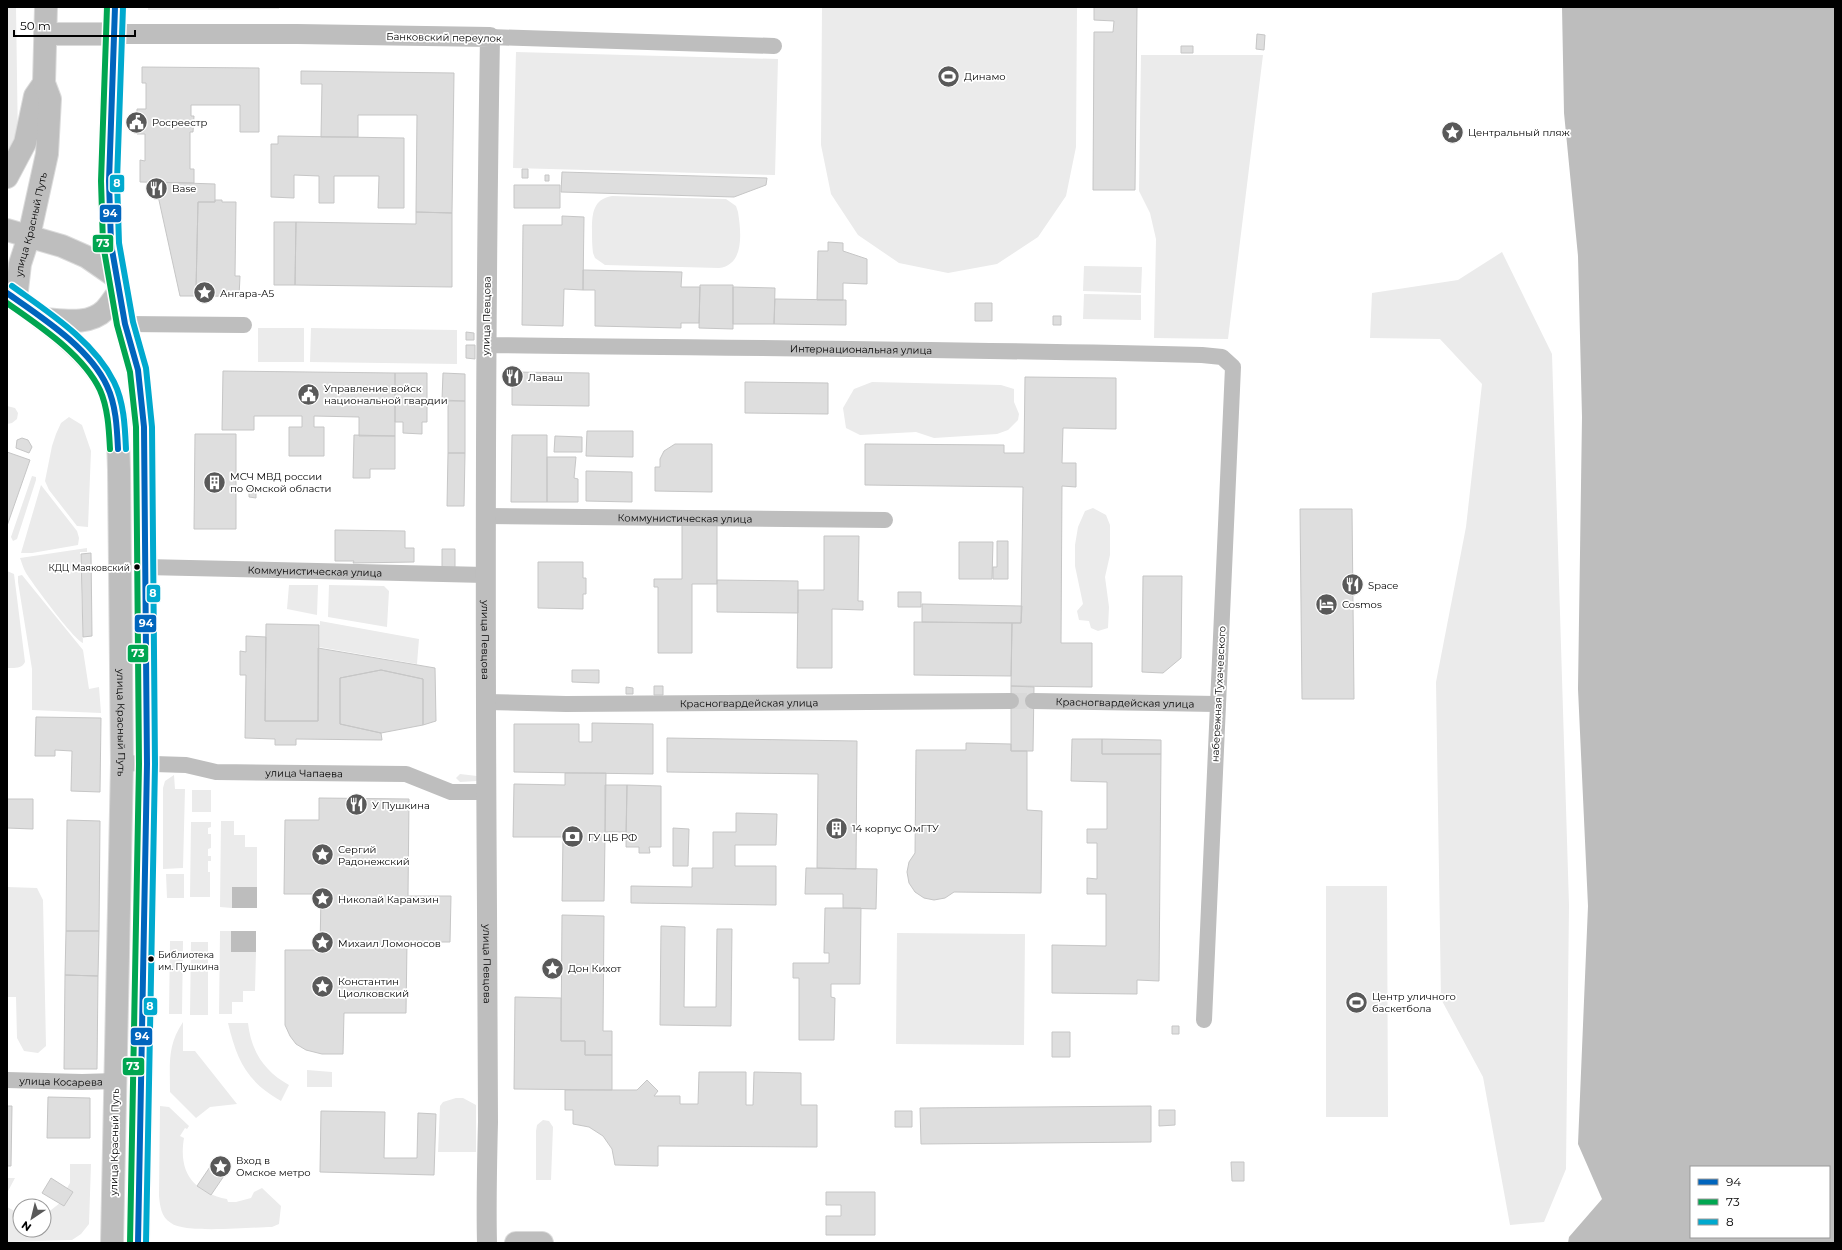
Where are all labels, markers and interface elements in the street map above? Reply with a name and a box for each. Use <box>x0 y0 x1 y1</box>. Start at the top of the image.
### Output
scale bar <box>14 12 135 38</box>
text: 50 m <box>20 18 51 33</box>
street label: Банковский переулок <box>386 30 502 45</box>
sports icon: Динамо <box>936 63 962 89</box>
place label: Динамо <box>964 70 1006 83</box>
public building icon: Росреестр <box>124 109 150 135</box>
place label: Росреестр <box>152 116 207 129</box>
place icon: Центральный пляж <box>1440 119 1466 145</box>
place label: Центральный пляж <box>1468 126 1571 139</box>
street label: улица Красный Путь <box>12 171 50 279</box>
line badge: 8 <box>109 174 125 193</box>
restaurant icon: Base <box>143 175 169 201</box>
text: 8 <box>113 176 121 190</box>
place label: Base <box>172 182 196 195</box>
line badge: 94 <box>99 204 122 223</box>
text: 94 <box>103 206 118 220</box>
line badge: 73 <box>92 234 114 253</box>
text: 73 <box>96 236 110 250</box>
street label: улица Певцова <box>479 276 494 357</box>
place icon: Ангара-А5 <box>192 280 218 306</box>
place label: Ангара-А5 <box>220 287 275 300</box>
street label: Интернациональная улица <box>790 342 932 357</box>
restaurant icon: Лаваш <box>499 364 525 390</box>
place label: Лаваш <box>528 371 563 384</box>
public building icon: Управление войск национальной гвардии <box>296 381 322 407</box>
place label: Управление войск национальной гвардии <box>324 382 448 407</box>
building icon: МСЧ МВД россии по Омской области <box>202 469 228 495</box>
place label: МСЧ МВД россии по Омской области <box>230 470 331 495</box>
street label: Коммунистическая улица <box>618 511 752 526</box>
place label: КДЦ Маяковский <box>49 562 130 573</box>
marker: КДЦ Маяковский <box>132 562 142 572</box>
street label: Коммунистическая улица <box>247 563 382 580</box>
restaurant icon: Space <box>1340 572 1366 598</box>
place label: Space <box>1368 579 1398 592</box>
line badge: 8 <box>146 584 161 603</box>
text: 8 <box>149 586 157 600</box>
hotel icon: Cosmos <box>1314 591 1340 617</box>
place label: Cosmos <box>1342 598 1382 611</box>
street label: улица Певцова <box>479 599 492 680</box>
line badge: 94 <box>134 614 157 633</box>
text: 94 <box>139 616 154 630</box>
street label: набережная Тухачевского <box>1208 626 1229 762</box>
line badge: 73 <box>127 644 149 663</box>
text: 73 <box>131 646 145 660</box>
street label: улица Красный Путь <box>114 668 128 777</box>
street label: Красногвардейская улица <box>1056 695 1194 711</box>
street label: Красногвардейская улица <box>680 696 818 710</box>
street label: улица Чапаева <box>264 767 343 780</box>
restaurant icon: У Пушкина <box>344 792 370 818</box>
place label: У Пушкина <box>372 799 430 812</box>
building icon: 14 корпус ОмГТУ <box>824 815 850 841</box>
place label: 14 корпус ОмГТУ <box>852 822 939 835</box>
bank icon: ГУ ЦБ РФ <box>559 824 585 850</box>
place label: ГУ ЦБ РФ <box>588 831 637 844</box>
place icon: Сергий Радонежский <box>310 842 336 868</box>
place label: Сергий Радонежский <box>338 843 410 868</box>
place icon: Николай Карамзин <box>310 886 336 912</box>
place label: Николай Карамзин <box>338 893 439 906</box>
street label: улица Певцова <box>480 923 494 1004</box>
place icon: Михаил Ломоносов <box>309 930 335 956</box>
place label: Михаил Ломоносов <box>338 937 441 950</box>
place label: Библиотека им. Пушкина <box>158 949 219 972</box>
marker: Библиотека им. Пушкина <box>146 954 156 964</box>
place icon: Дон Кихот <box>540 955 566 981</box>
place label: Дон Кихот <box>568 962 622 975</box>
place icon: Константин Циолковский <box>309 974 335 1000</box>
place label: Константин Циолковский <box>338 975 409 1000</box>
sports icon: Центр уличного баскетбола <box>1344 989 1370 1015</box>
place label: Центр уличного баскетбола <box>1372 990 1456 1015</box>
line badge: 8 <box>143 997 158 1016</box>
text: 8 <box>146 999 154 1013</box>
line badge: 94 <box>130 1027 153 1046</box>
text: 94 <box>135 1029 150 1043</box>
line badge: 73 <box>122 1057 145 1076</box>
text: 73 <box>126 1059 140 1073</box>
street label: улица Косарева <box>18 1074 103 1089</box>
street label: улица Красный Путь <box>107 1088 122 1197</box>
place icon: Вход в Омское метро <box>207 1153 233 1179</box>
place label: Вход в Омское метро <box>236 1154 311 1179</box>
legend <box>1690 1166 1830 1238</box>
text: 94 <box>1726 1174 1741 1189</box>
text: 73 <box>1726 1194 1740 1209</box>
north arrow <box>12 1198 52 1238</box>
text: 8 <box>1726 1214 1734 1229</box>
text: N <box>19 1218 34 1234</box>

